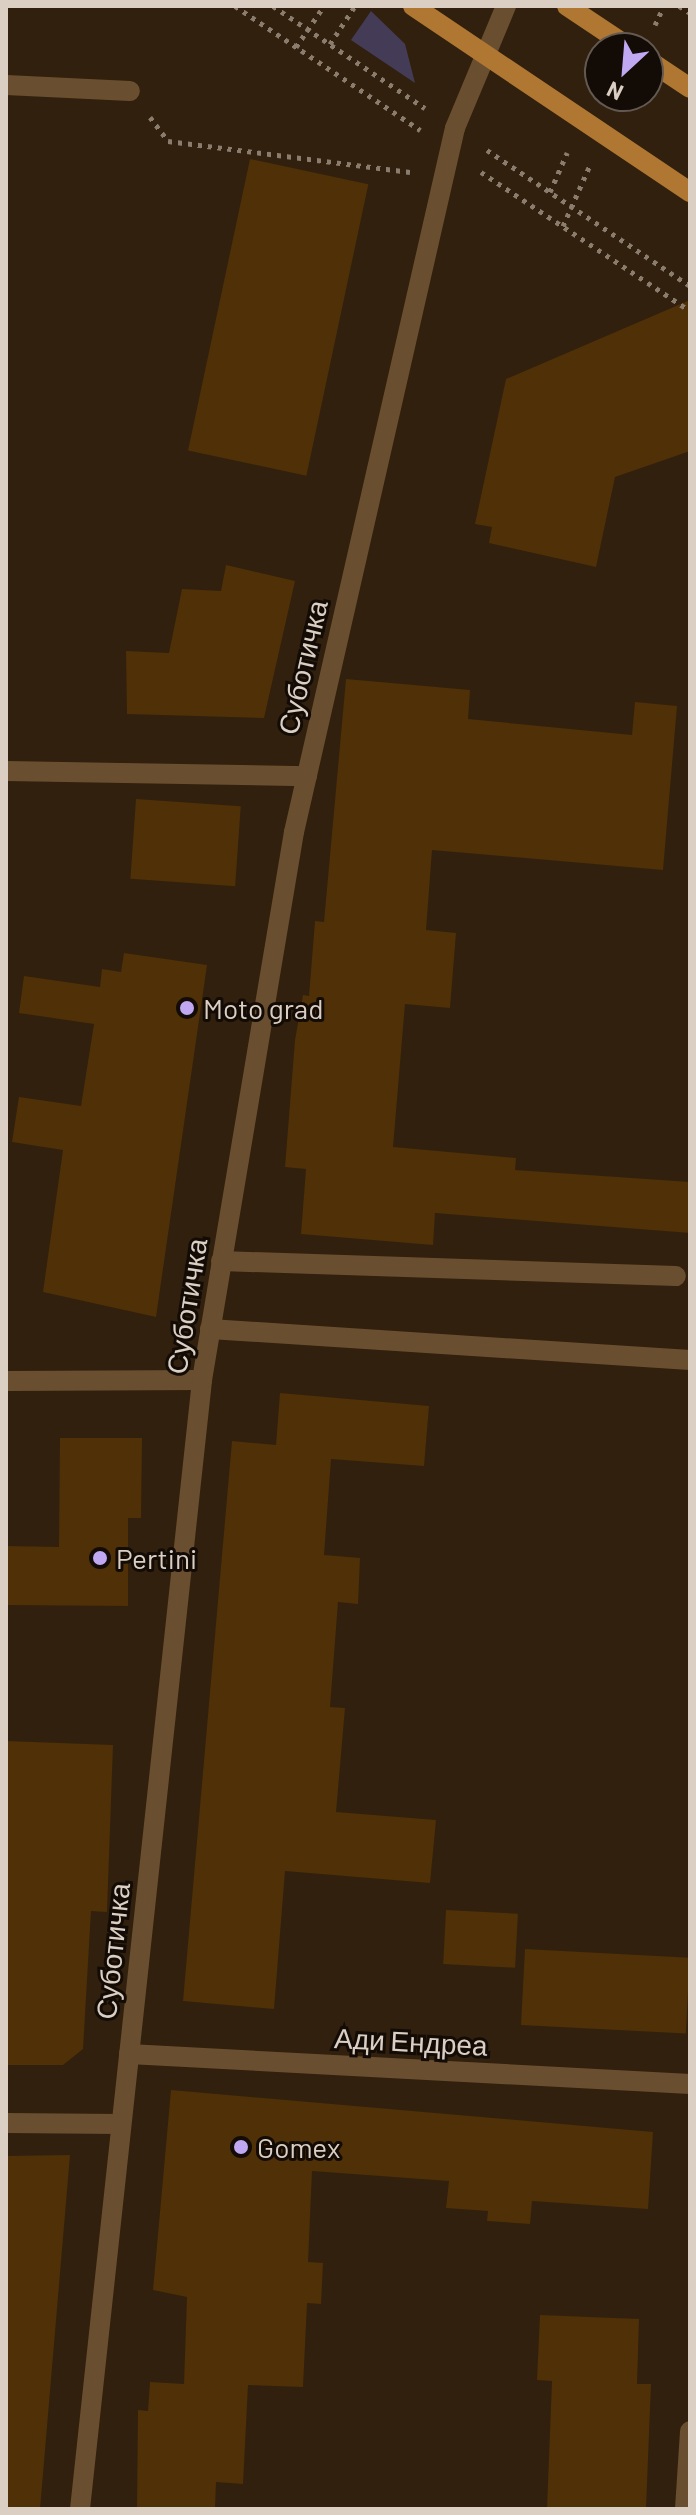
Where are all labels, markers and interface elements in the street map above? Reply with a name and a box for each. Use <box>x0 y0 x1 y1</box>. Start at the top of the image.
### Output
north arrow <box>584 32 664 112</box>
text: N <box>602 77 627 107</box>
street label: Суботичка <box>270 596 334 738</box>
place label: Moto grad <box>203 991 323 1025</box>
marker: Moto grad <box>178 999 196 1017</box>
street label: Суботичка <box>159 1236 213 1376</box>
place label: Pertini <box>116 1541 197 1575</box>
marker: Pertini <box>91 1549 109 1567</box>
street label: Суботичка <box>88 1881 136 2021</box>
street label: Ади Ендреа <box>334 2020 488 2062</box>
place label: Gomex <box>257 2130 340 2164</box>
marker: Gomex <box>232 2138 250 2156</box>

